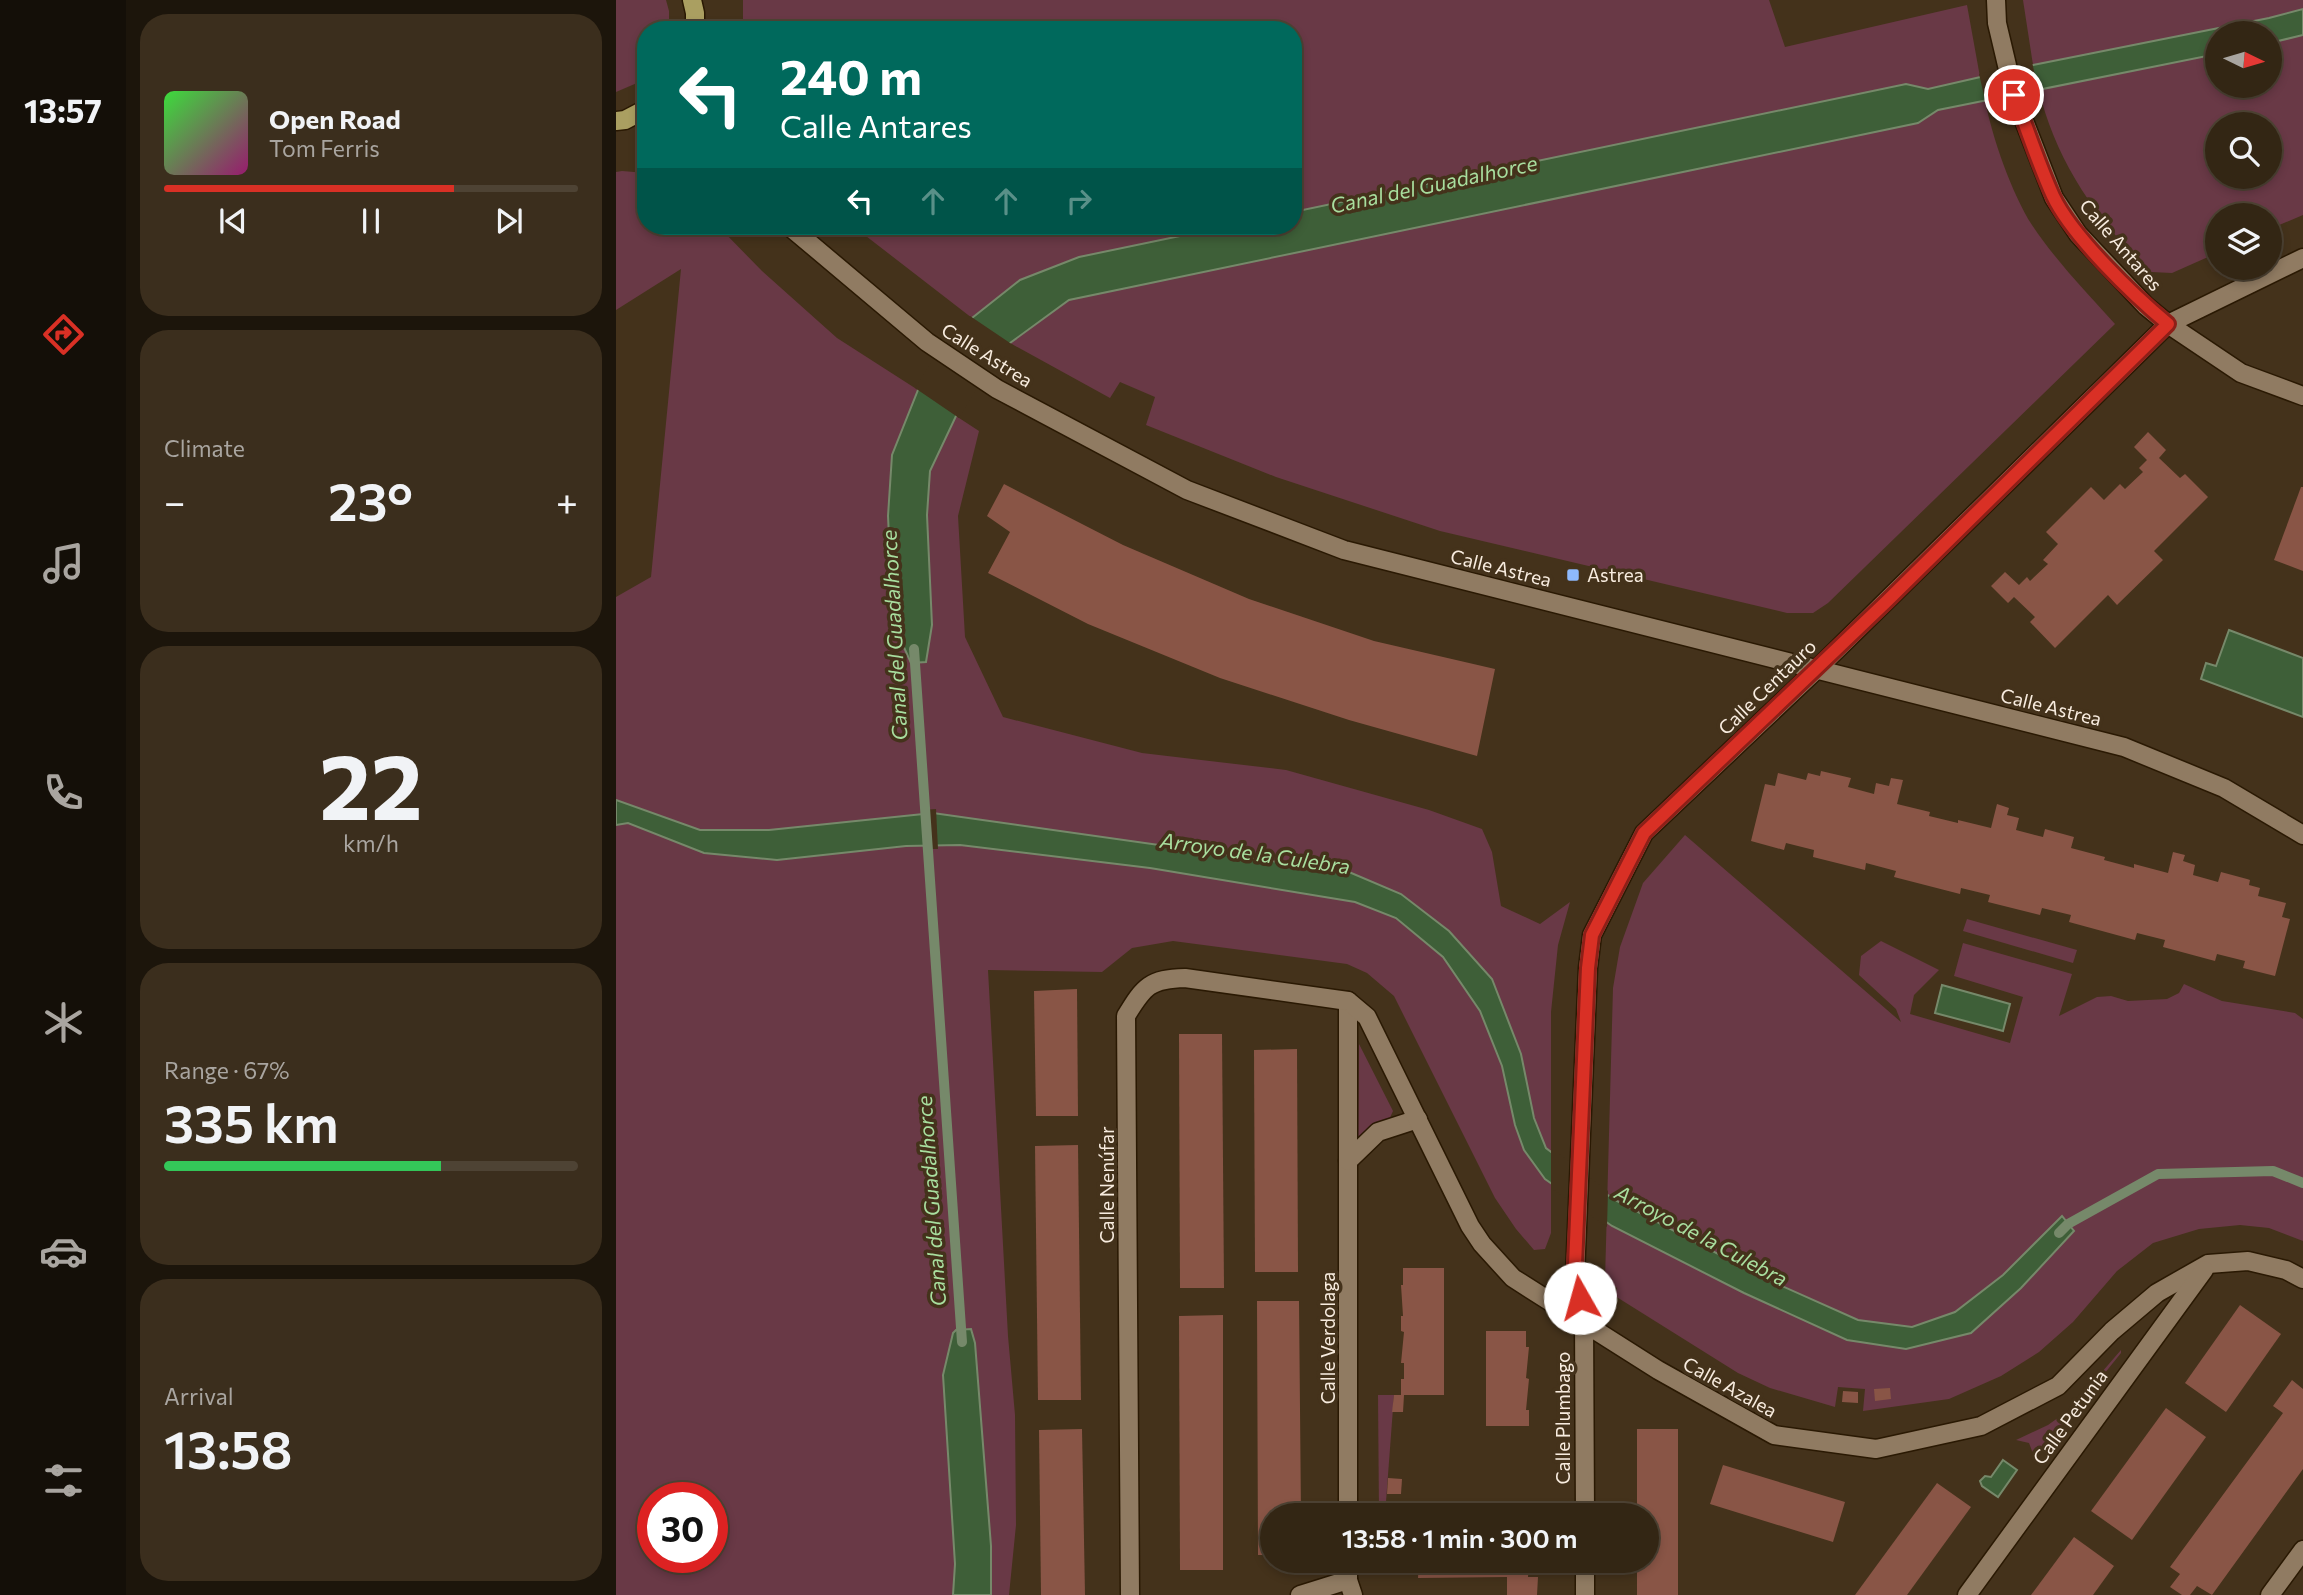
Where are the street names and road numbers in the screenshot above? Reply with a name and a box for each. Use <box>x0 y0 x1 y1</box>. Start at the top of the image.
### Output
street label: Calle Antares <box>2075 194 2167 295</box>
street label: Calle Astrea <box>938 318 1037 392</box>
street label: Calle Astrea <box>1448 544 1554 591</box>
street label: Calle Centauro <box>1713 634 1820 739</box>
street label: Calle Astrea <box>1998 683 2104 730</box>
street label: Calle Nenúfar <box>1095 1126 1118 1243</box>
street label: Calle Verdolaga <box>1316 1272 1339 1404</box>
street label: Calle Azalea <box>1679 1351 1781 1422</box>
street label: Calle Plumbago <box>1551 1352 1574 1484</box>
street label: Calle Petunia <box>2027 1365 2112 1469</box>

